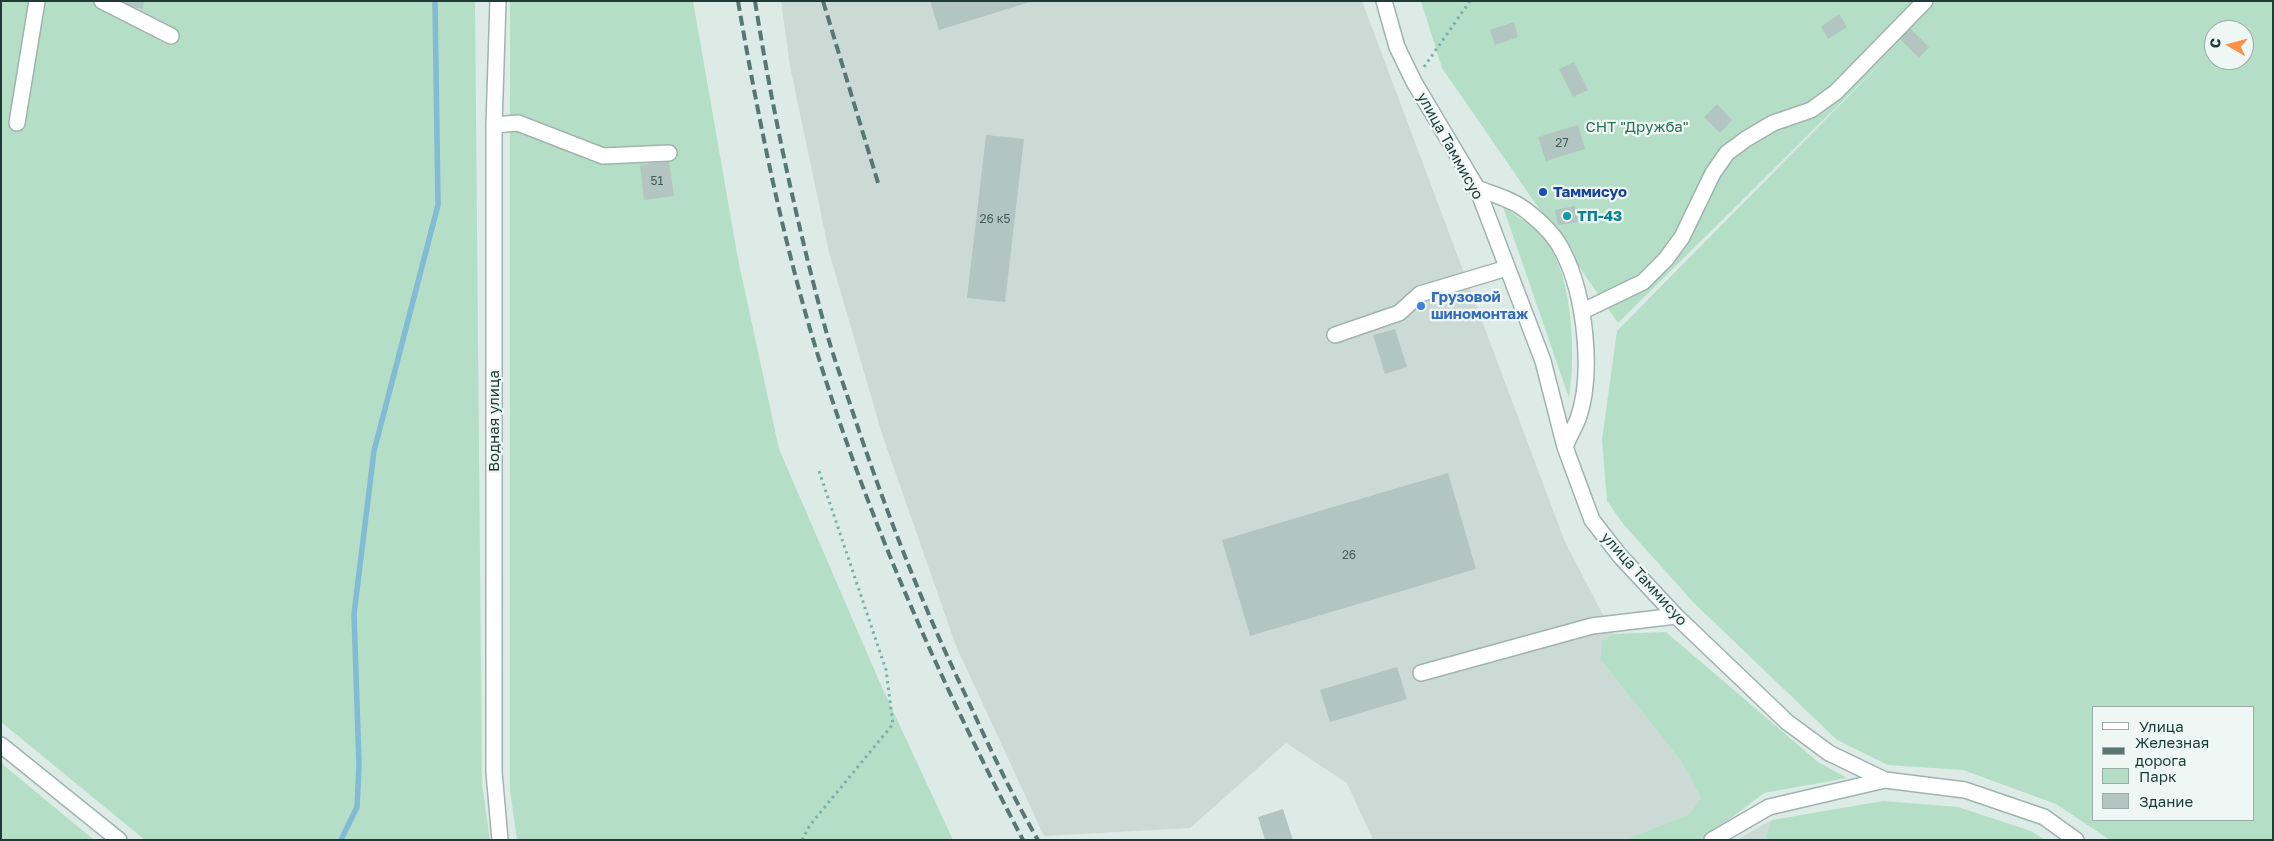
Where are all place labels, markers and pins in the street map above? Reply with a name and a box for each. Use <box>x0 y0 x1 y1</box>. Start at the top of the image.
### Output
place label: Таммисуо <box>1553 183 1627 201</box>
marker: Таммисуо <box>1537 186 1549 198</box>
place label: ТП-43 <box>1577 207 1622 225</box>
marker: ТП-43 <box>1561 210 1573 222</box>
place label: Грузовой шиномонтаж <box>1431 288 1528 323</box>
marker: Грузовой шиномонтаж <box>1415 300 1427 312</box>

